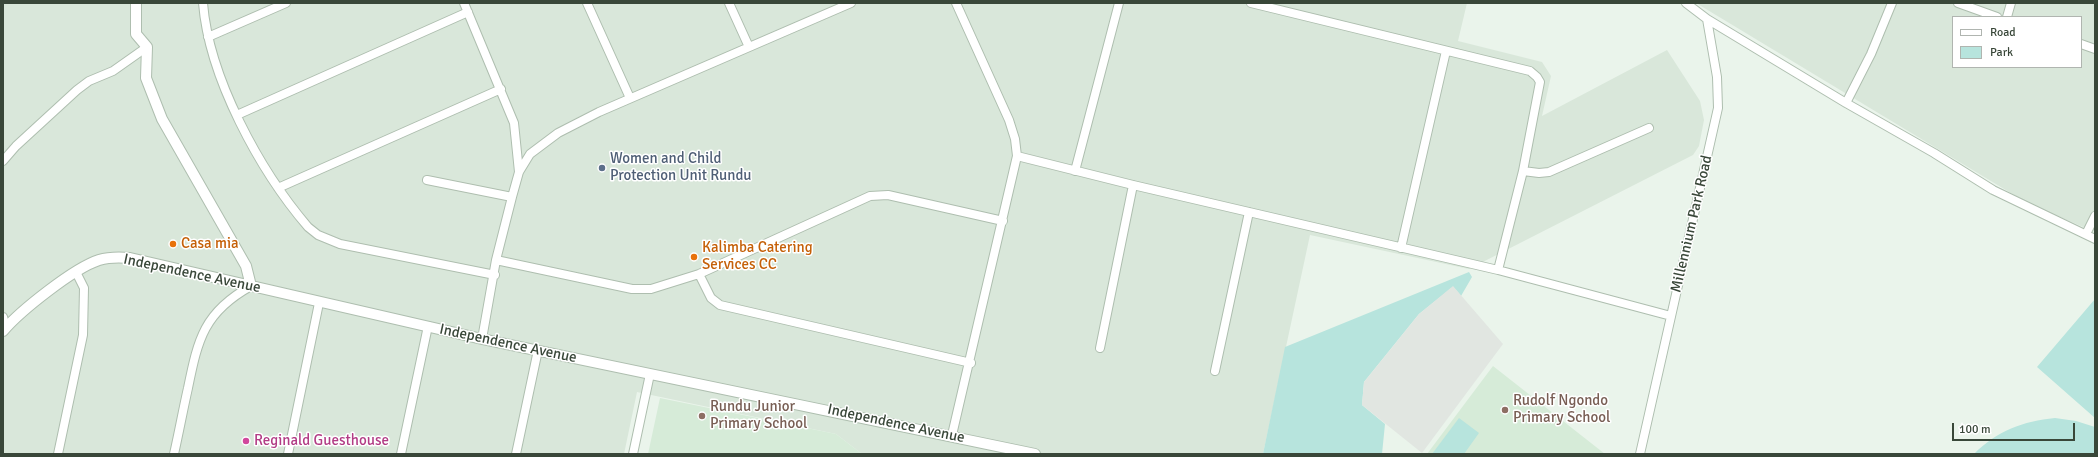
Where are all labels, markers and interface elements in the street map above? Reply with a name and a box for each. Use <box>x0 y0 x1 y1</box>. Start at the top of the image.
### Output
legend <box>1952 16 2082 68</box>
text: Road <box>1990 25 2016 40</box>
text: Park <box>1990 45 2013 60</box>
place label: Women and Child Protection Unit Rundu <box>610 150 752 185</box>
street label: Millennium Park Road <box>1667 154 1717 294</box>
marker: Women and Child Protection Unit Rundu <box>597 163 607 173</box>
place label: Casa mia <box>181 235 239 253</box>
marker: Casa mia <box>168 239 178 249</box>
place label: Kalimba Catering Services CC <box>702 239 813 274</box>
street label: Independence Avenue <box>122 251 262 297</box>
marker: Kalimba Catering Services CC <box>689 252 699 262</box>
street label: Independence Avenue <box>438 321 578 367</box>
place label: Rudolf Ngondo Primary School <box>1513 392 1610 427</box>
place label: Rundu Junior Primary School <box>710 398 807 433</box>
street label: Independence Avenue <box>826 401 966 447</box>
marker: Rudolf Ngondo Primary School <box>1500 405 1510 415</box>
marker: Rundu Junior Primary School <box>697 411 707 421</box>
scale bar <box>1954 415 2077 441</box>
text: 100 m <box>1959 422 1991 437</box>
place label: Reginald Guesthouse <box>254 432 389 450</box>
marker: Reginald Guesthouse <box>241 436 251 446</box>

